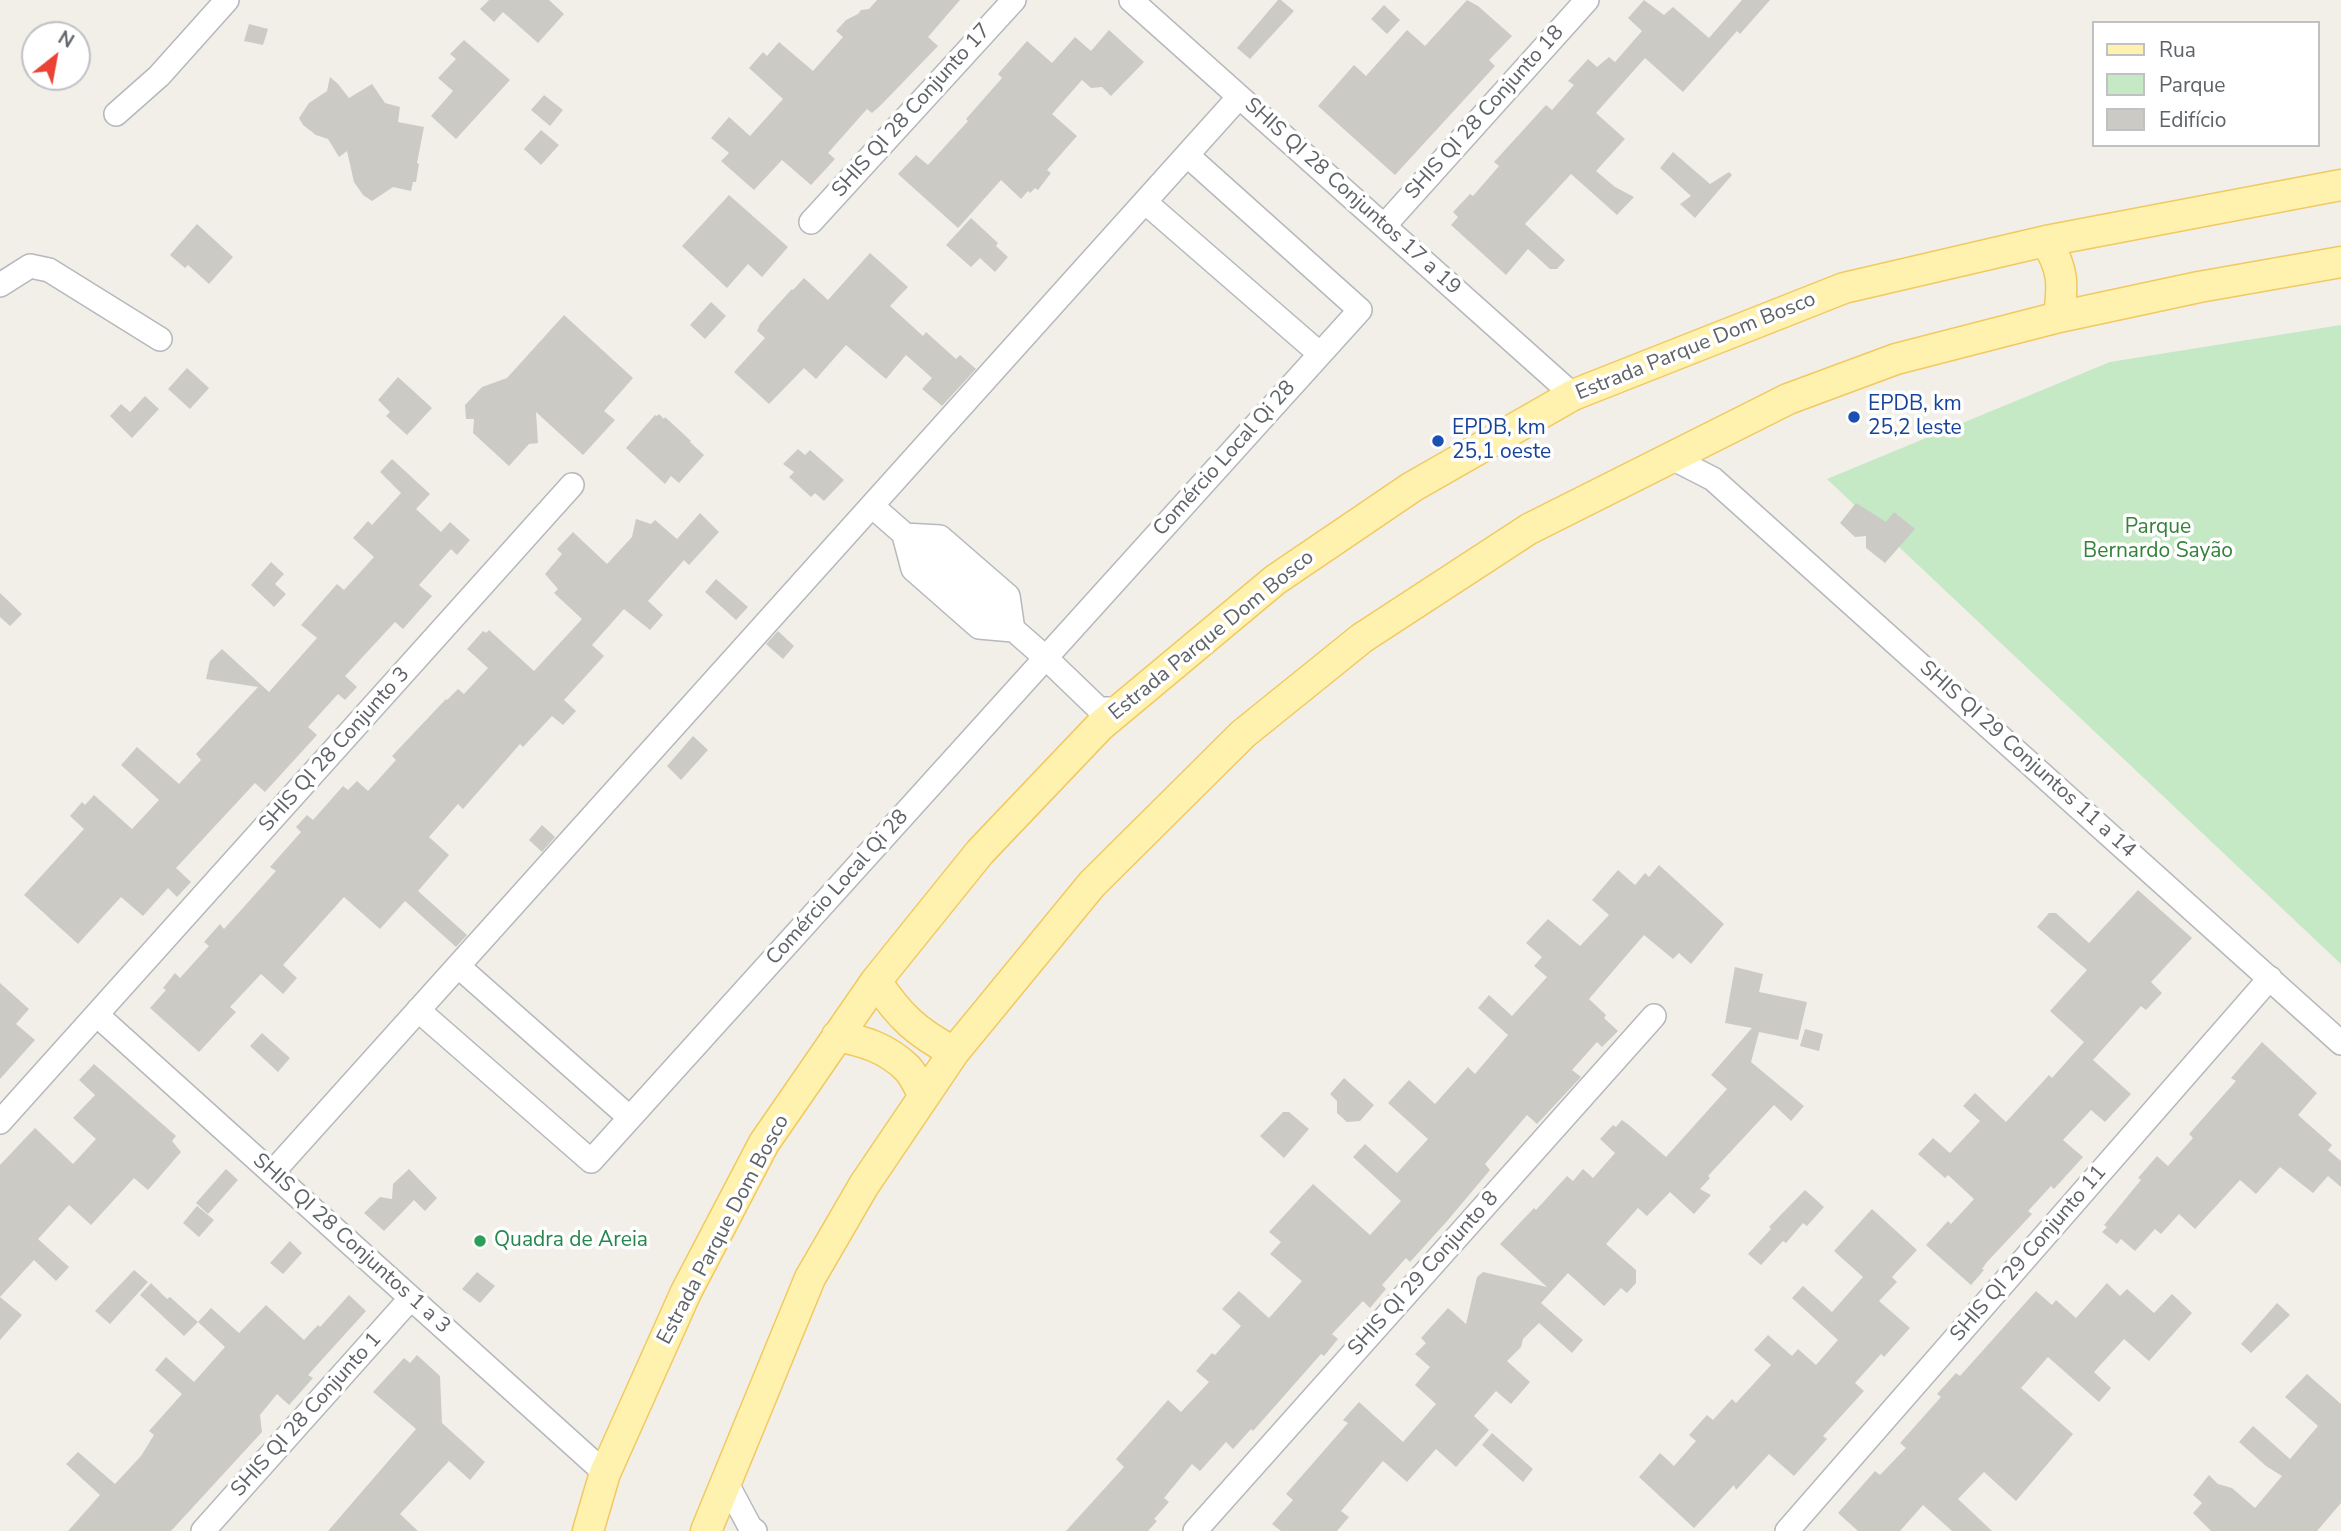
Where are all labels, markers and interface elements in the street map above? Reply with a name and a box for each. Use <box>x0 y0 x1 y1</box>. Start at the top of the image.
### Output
street label: SHIS QI 28 Conjunto 17 <box>827 19 997 203</box>
north arrow <box>21 21 91 91</box>
street label: SHIS QI 28 Conjunto 18 <box>1400 21 1570 205</box>
legend <box>2092 21 2320 147</box>
text: N <box>53 25 79 55</box>
text: Rua <box>2159 36 2196 64</box>
text: Parque <box>2159 71 2226 99</box>
street label: SHIS QI 28 Conjuntos 17 a 19 <box>1239 93 1465 301</box>
text: Edifício <box>2159 106 2226 134</box>
street label: Estrada Parque Dom Bosco <box>1572 287 1820 407</box>
street label: Comércio Local Qi 28 <box>1149 376 1301 542</box>
place label: EPDB, km 25,2 leste <box>1868 392 1962 442</box>
marker: EPDB, km 25,2 leste <box>1846 409 1862 425</box>
place label: EPDB, km 25,1 oeste <box>1452 416 1551 466</box>
marker: EPDB, km 25,1 oeste <box>1430 433 1446 449</box>
park label: Parque Bernardo Sayão <box>2083 515 2233 565</box>
street label: Estrada Parque Dom Bosco <box>1104 546 1320 726</box>
street label: SHIS QI 29 Conjuntos 11 a 14 <box>1914 656 2140 864</box>
street label: SHIS QI 28 Conjunto 3 <box>254 663 416 837</box>
street label: Comércio Local Qi 28 <box>762 805 914 971</box>
street label: Estrada Parque Dom Bosco <box>653 1111 795 1349</box>
street label: SHIS QI 28 Conjuntos 1 a 3 <box>247 1149 455 1339</box>
street label: SHIS QI 29 Conjunto 11 <box>1946 1161 2112 1347</box>
street label: SHIS QI 29 Conjunto 8 <box>1343 1187 1505 1361</box>
place label: Quadra de Areia <box>494 1228 648 1254</box>
marker: Quadra de Areia <box>472 1233 488 1249</box>
street label: SHIS QI 28 Conjunto 1 <box>226 1328 388 1502</box>

